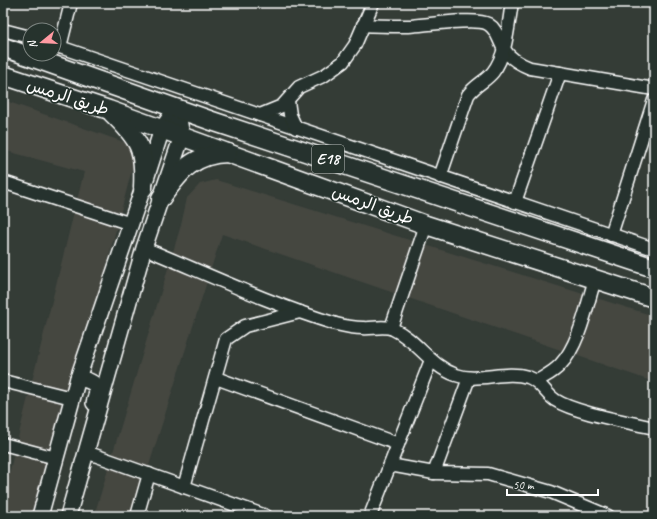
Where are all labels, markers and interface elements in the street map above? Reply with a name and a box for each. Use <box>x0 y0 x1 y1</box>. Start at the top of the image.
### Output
north arrow <box>22 22 62 62</box>
text: N <box>24 38 40 50</box>
street label: طريق الرمس <box>24 74 112 120</box>
road number: E18 <box>312 145 344 173</box>
street label: طريق الرمس <box>329 181 417 229</box>
scale bar <box>507 471 598 497</box>
text: 50 m <box>513 477 535 493</box>

